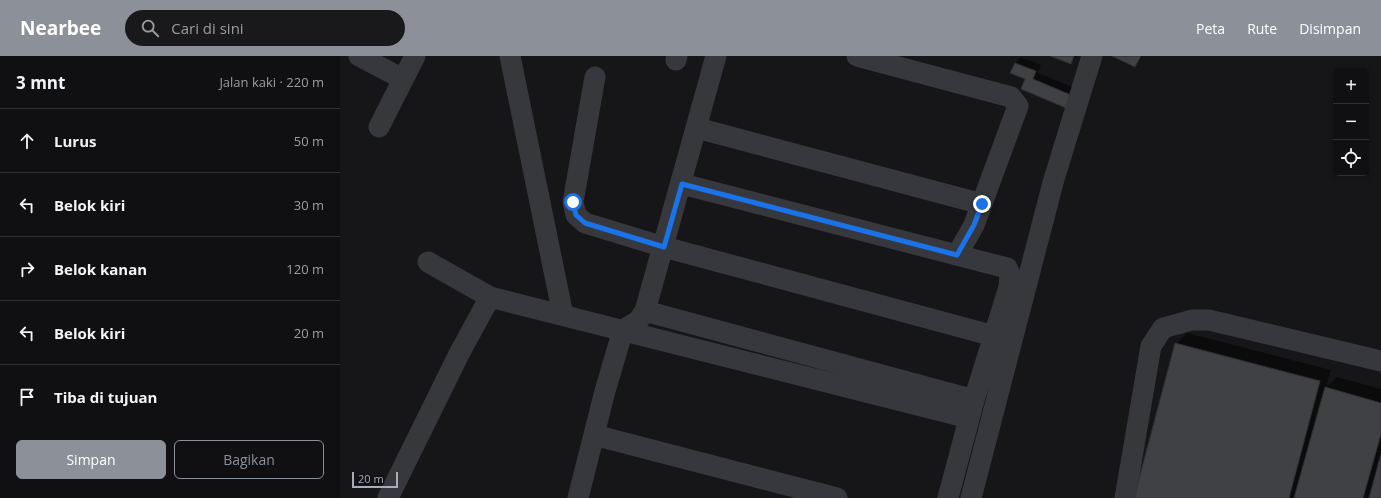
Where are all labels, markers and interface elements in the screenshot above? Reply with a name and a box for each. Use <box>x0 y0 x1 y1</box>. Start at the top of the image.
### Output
search box <box>125 10 405 46</box>
text: Nearbee <box>20 15 101 41</box>
icon: search <box>139 17 161 39</box>
text: Cari di sini <box>171 18 244 38</box>
text: Peta <box>1196 19 1225 38</box>
text: Rute <box>1247 19 1277 38</box>
text: Disimpan <box>1299 19 1361 38</box>
map controls <box>1333 68 1369 176</box>
button: + <box>1333 68 1369 104</box>
text: 3 mnt <box>16 71 65 94</box>
text: Jalan kaki · 220 m <box>219 73 324 91</box>
button: − <box>1333 104 1369 140</box>
icon: ahead <box>16 130 38 152</box>
text: Lurus <box>54 131 96 151</box>
text: 50 m <box>294 132 324 150</box>
button: locate <box>1333 140 1369 176</box>
route start <box>564 193 582 211</box>
icon: left <box>16 194 38 216</box>
text: Belok kiri <box>54 195 125 215</box>
route end <box>973 195 991 213</box>
text: 30 m <box>294 196 324 214</box>
icon: right <box>16 258 38 280</box>
text: Belok kanan <box>54 259 147 279</box>
text: 120 m <box>286 260 324 278</box>
icon: left <box>16 322 38 344</box>
text: Belok kiri <box>54 323 125 343</box>
text: 20 m <box>294 324 324 342</box>
icon: arrive <box>16 386 38 408</box>
text: Tiba di tujuan <box>54 387 157 407</box>
button: Simpan <box>16 440 166 479</box>
button: Bagikan <box>174 440 324 479</box>
scale bar <box>352 470 398 489</box>
text: 20 m <box>358 471 384 486</box>

